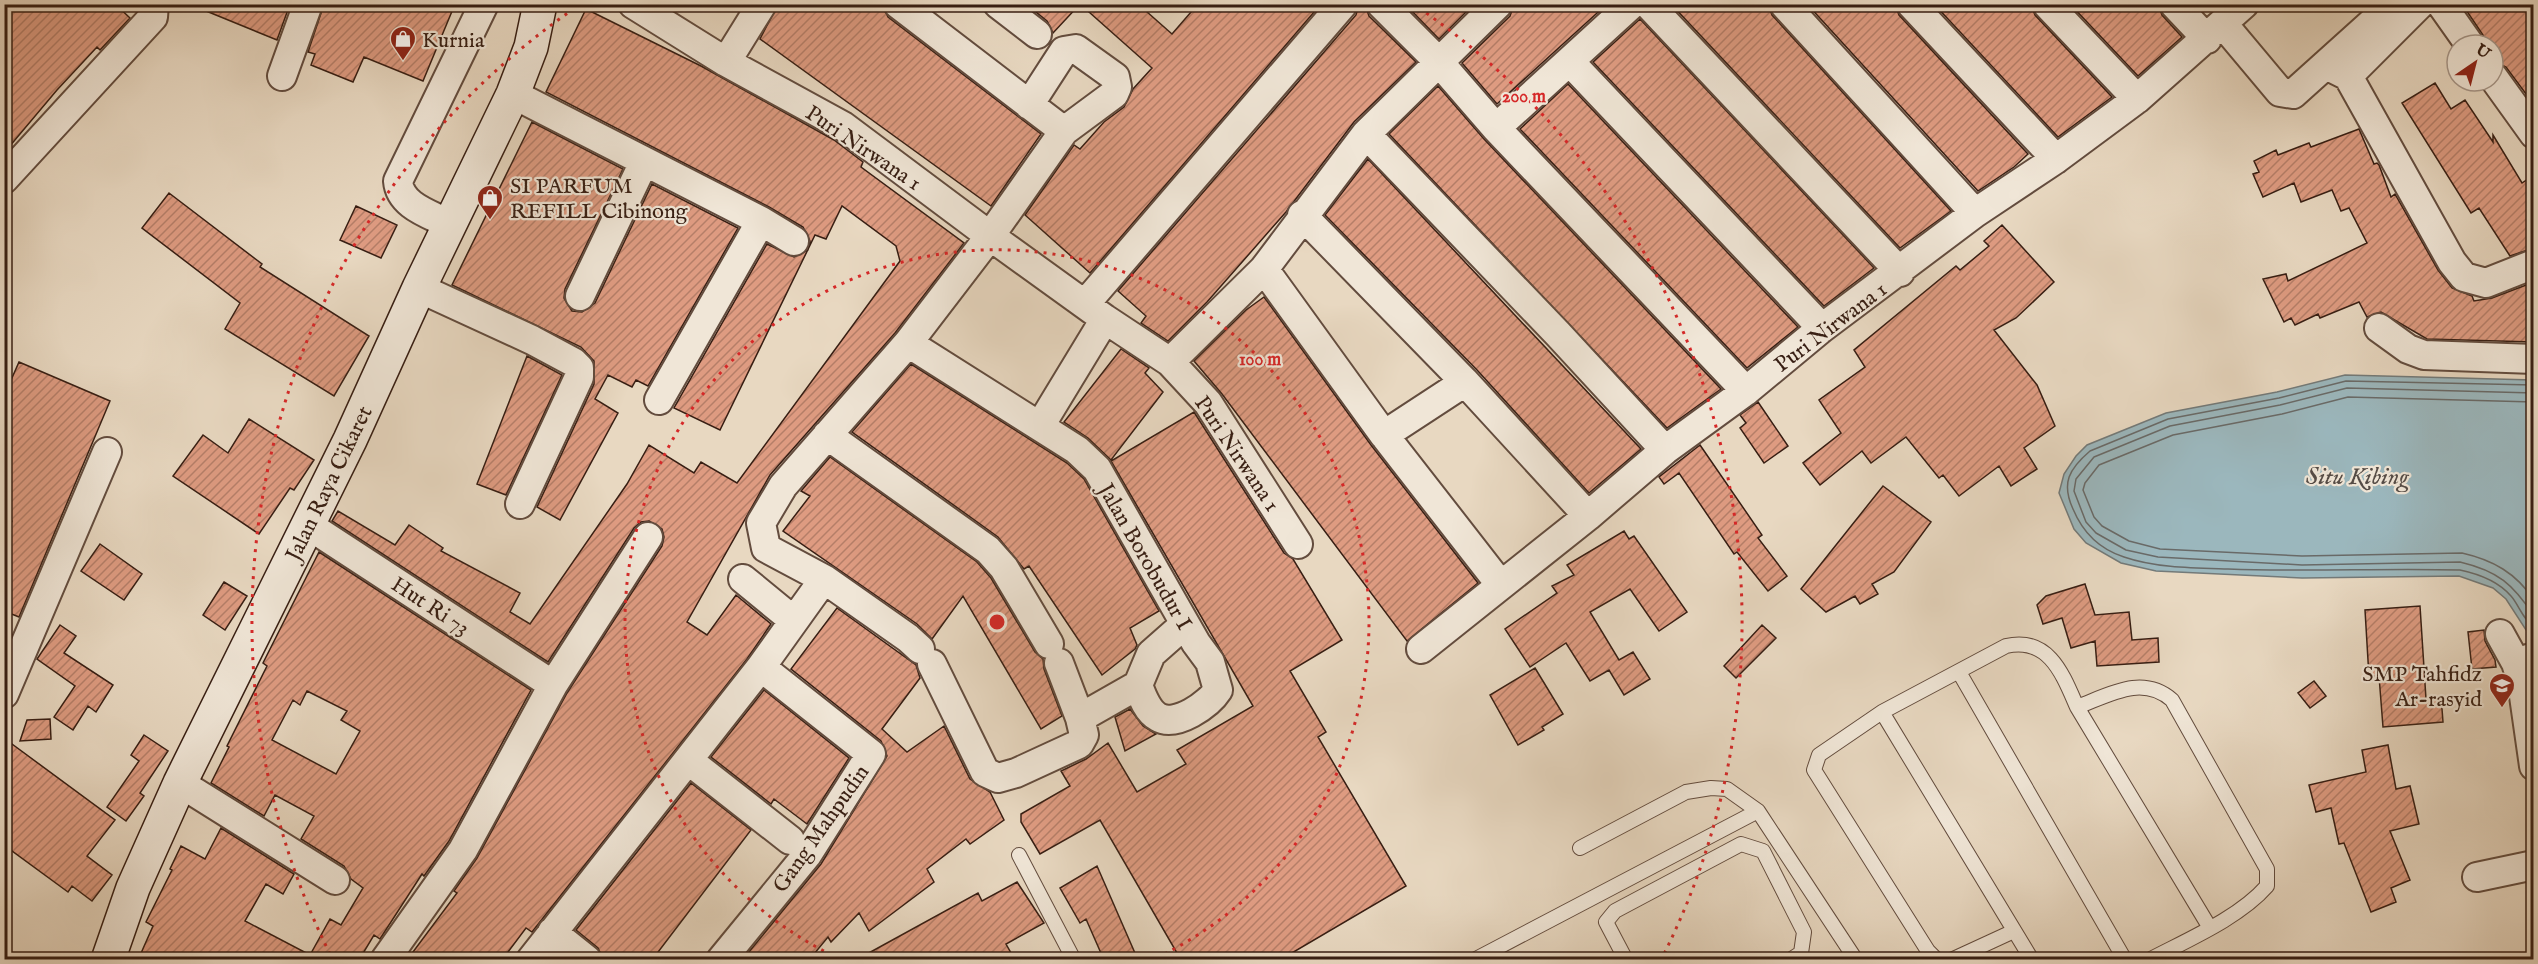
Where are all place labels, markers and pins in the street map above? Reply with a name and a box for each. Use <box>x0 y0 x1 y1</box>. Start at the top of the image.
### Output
shop icon: Kurnia <box>388 24 418 62</box>
place label: Kurnia <box>422 27 485 55</box>
place label: SI PARFUM REFILL Cibinong <box>510 173 689 226</box>
shop icon: SI PARFUM REFILL Cibinong <box>475 183 505 221</box>
centre of rings <box>987 612 1007 632</box>
place label: SMP Tahfidz Ar-rasyid <box>2362 661 2482 714</box>
school or university icon: SMP Tahfidz Ar-rasyid <box>2487 671 2517 709</box>

